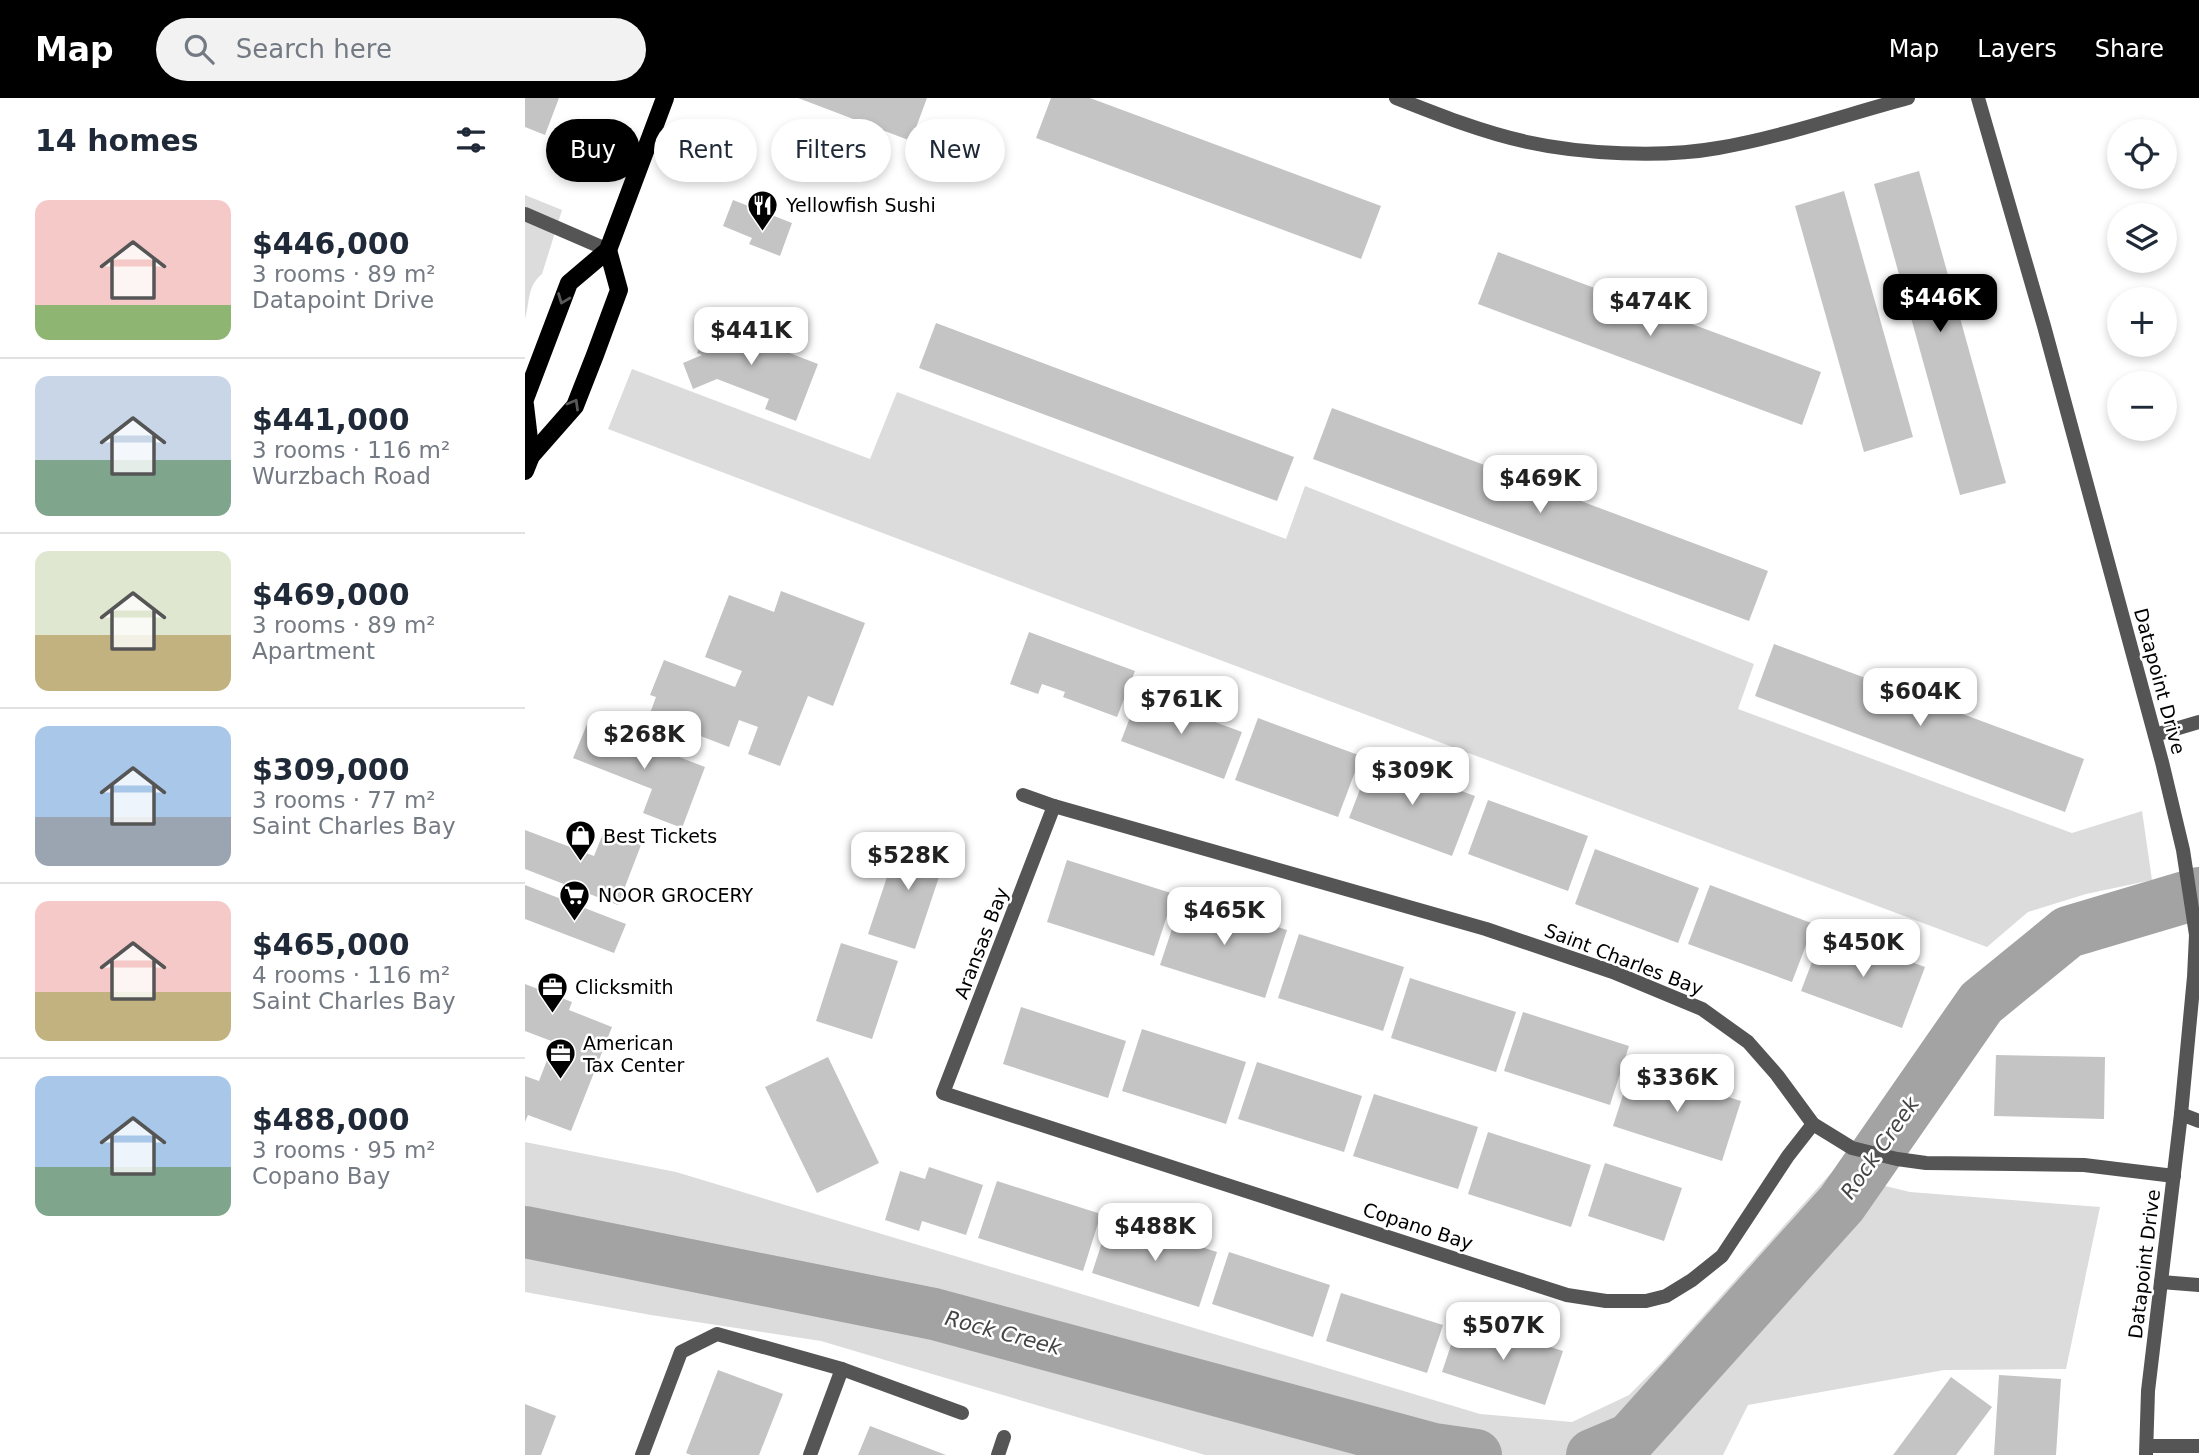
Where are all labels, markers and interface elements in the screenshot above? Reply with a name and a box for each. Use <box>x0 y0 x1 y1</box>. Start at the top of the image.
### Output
search box <box>156 18 646 81</box>
text: Map <box>35 30 114 69</box>
icon: search <box>180 30 218 68</box>
text: Search here <box>236 34 392 64</box>
text: Map <box>1889 35 1939 63</box>
text: Layers <box>1977 35 2057 63</box>
text: Share <box>2095 35 2164 63</box>
chip: Buy <box>546 119 640 182</box>
chip: Rent <box>654 119 757 182</box>
chip: Filters <box>771 119 891 182</box>
chip: New <box>905 119 1005 182</box>
map controls <box>2107 119 2177 441</box>
button: locate <box>2107 119 2177 189</box>
icon: filters <box>452 121 490 159</box>
text: 14 homes <box>35 123 199 158</box>
restaurant icon: Yellowfish Sushi <box>746 188 780 232</box>
place label: Yellowfish Sushi <box>785 194 936 216</box>
button: layers <box>2107 203 2177 273</box>
text: $446,000 <box>252 226 410 261</box>
icon: home <box>91 228 175 312</box>
text: 3 rooms · 89 m² <box>252 261 436 287</box>
pin: $446K <box>1891 274 1989 334</box>
pin: $474K <box>1601 278 1699 338</box>
text: $446K <box>1899 284 1981 310</box>
text: Datapoint Drive <box>252 287 434 313</box>
button: + <box>2107 287 2177 357</box>
text: $474K <box>1609 288 1691 314</box>
one-way arrow <box>557 293 571 305</box>
pin: $441K <box>702 308 800 367</box>
text: $441K <box>710 317 792 343</box>
button: − <box>2107 371 2177 441</box>
one-way arrow <box>566 398 579 411</box>
text: $441,000 <box>252 402 410 437</box>
icon: home <box>91 404 175 488</box>
text: 3 rooms · 116 m² <box>252 437 450 463</box>
pin: $469K <box>1491 456 1589 515</box>
text: Wurzbach Road <box>252 463 431 489</box>
text: $469K <box>1499 465 1581 491</box>
text: $469,000 <box>252 577 410 612</box>
icon: home <box>91 579 175 663</box>
street label: Datapoint Drive <box>2130 605 2190 757</box>
text: 3 rooms · 89 m² <box>252 612 436 638</box>
text: Apartment <box>252 638 375 664</box>
pin: $604K <box>1871 668 1969 728</box>
pin: $761K <box>1132 676 1230 736</box>
text: $604K <box>1879 678 1961 704</box>
text: $761K <box>1140 686 1222 712</box>
pin: $268K <box>595 712 693 771</box>
text: $268K <box>603 721 685 747</box>
pin: $309K <box>1363 748 1461 807</box>
text: $309,000 <box>252 752 410 787</box>
icon: home <box>91 754 175 838</box>
text: $309K <box>1371 757 1453 783</box>
text: 3 rooms · 77 m² <box>252 787 436 813</box>
text: Saint Charles Bay <box>252 813 456 839</box>
shop icon: Best Tickets <box>563 819 597 863</box>
place label: Best Tickets <box>603 825 717 847</box>
pin: $528K <box>859 832 957 892</box>
text: $528K <box>867 842 949 868</box>
supermarket icon: NOOR GROCERY <box>558 878 592 922</box>
place label: NOOR GROCERY <box>598 884 754 906</box>
street label: Aransas Bay <box>950 884 1012 1002</box>
pin: $465K <box>1175 888 1273 947</box>
text: $465K <box>1183 897 1265 923</box>
street label: Saint Charles Bay <box>1542 919 1706 999</box>
pin: $450K <box>1814 920 1912 979</box>
text: $465,000 <box>252 927 410 962</box>
icon: home <box>91 929 175 1013</box>
text: $450K <box>1822 929 1904 955</box>
text: 4 rooms · 116 m² <box>252 962 450 988</box>
office icon: Clicksmith <box>535 970 569 1014</box>
place label: Clicksmith <box>575 976 673 998</box>
text: Saint Charles Bay <box>252 988 456 1014</box>
place label: American Tax Center <box>582 1032 685 1076</box>
office icon: American Tax Center <box>543 1037 577 1081</box>
pin: $336K <box>1628 1054 1726 1114</box>
text: $336K <box>1636 1064 1718 1090</box>
water label: Rock Creek <box>1836 1092 1924 1204</box>
text: $488,000 <box>252 1102 410 1137</box>
icon: home <box>91 1104 175 1188</box>
text: 3 rooms · 95 m² <box>252 1137 436 1163</box>
text: Copano Bay <box>252 1163 390 1189</box>
street label: Datapoint Drive <box>2124 1188 2164 1340</box>
street label: Copano Bay <box>1360 1198 1476 1254</box>
pin: $488K <box>1106 1204 1204 1263</box>
text: $488K <box>1114 1213 1196 1239</box>
pin: $507K <box>1454 1302 1552 1362</box>
water label: Rock Creek <box>942 1306 1064 1360</box>
text: $507K <box>1462 1312 1544 1338</box>

